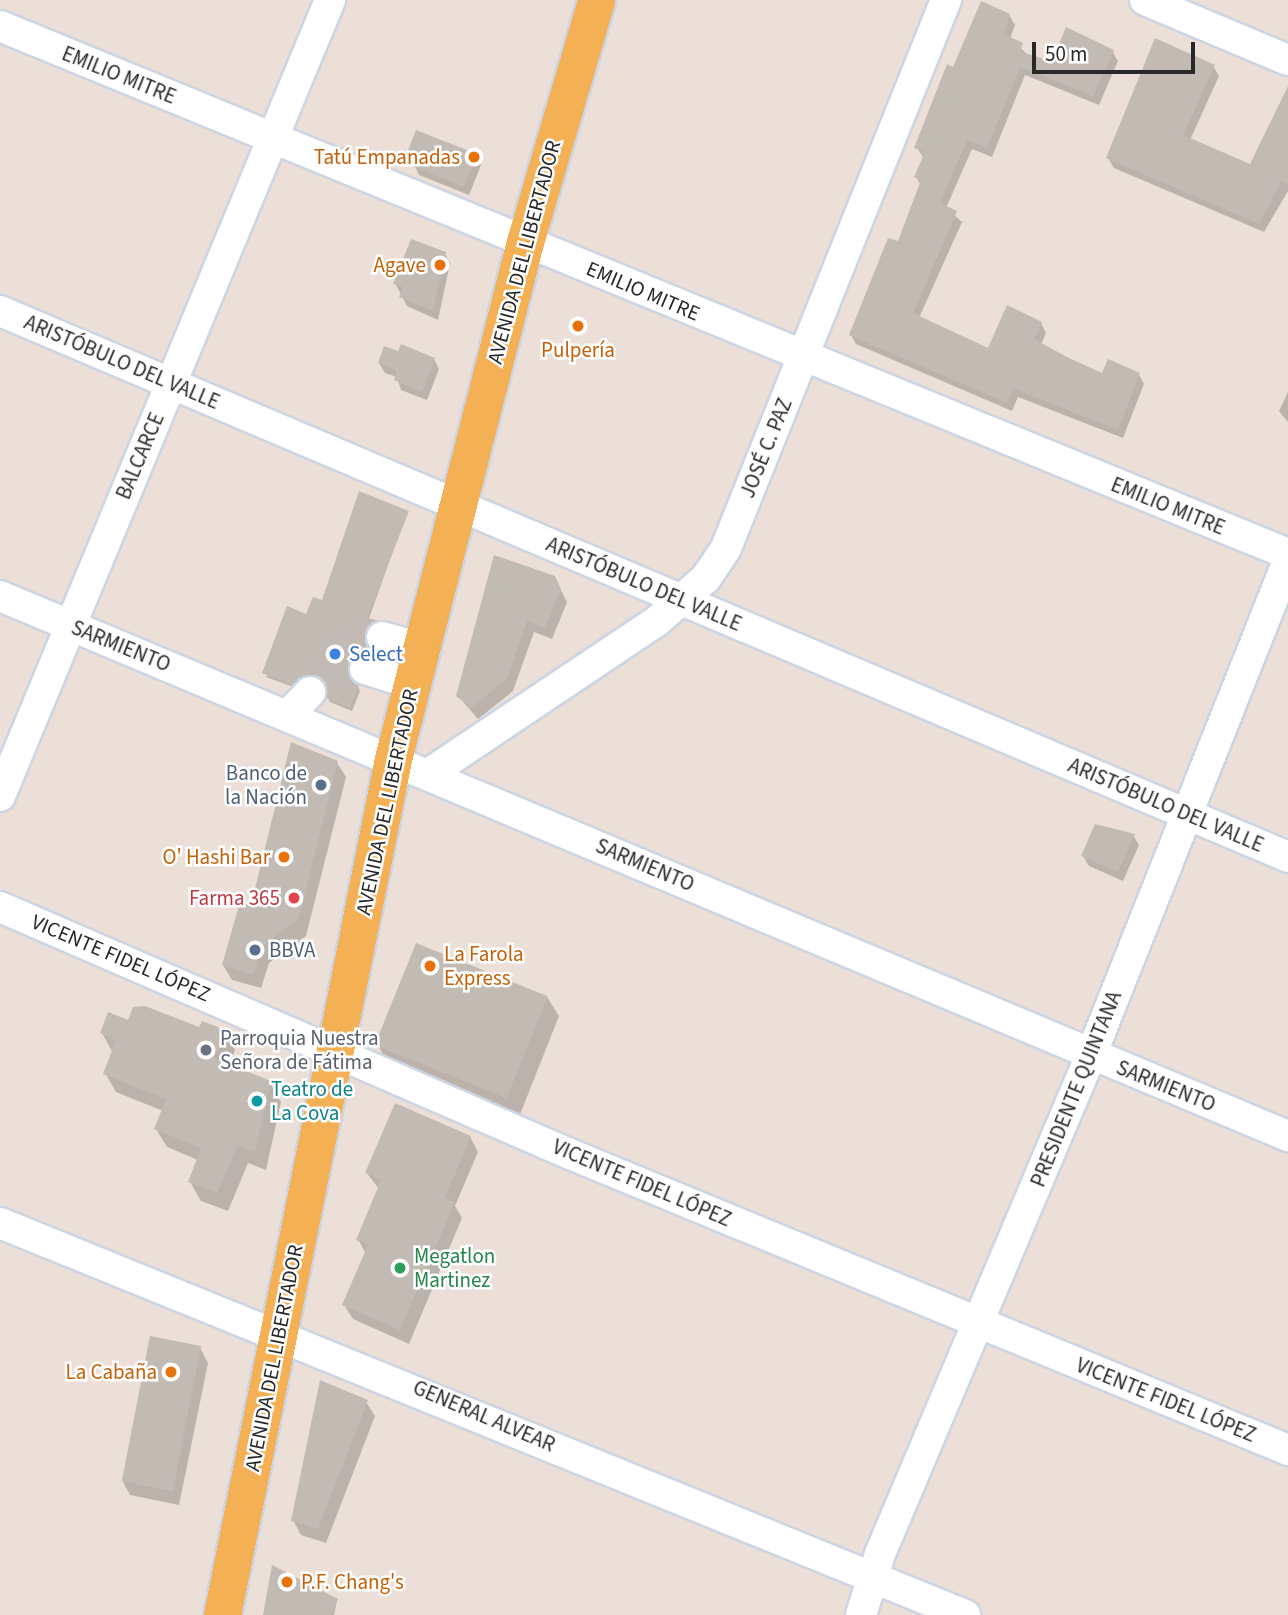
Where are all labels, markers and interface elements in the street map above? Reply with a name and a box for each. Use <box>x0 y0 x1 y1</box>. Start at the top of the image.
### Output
scale bar <box>1036 28 1199 72</box>
text: 50 m <box>1045 39 1087 69</box>
street label: EMILIO MITRE <box>58 41 180 109</box>
street label: AVENIDA DEL LIBERTADOR <box>482 138 566 366</box>
place label: Tatú Empanadas <box>314 144 460 170</box>
marker: Tatú Empanadas <box>466 149 482 165</box>
place label: Agave <box>374 252 426 278</box>
street label: EMILIO MITRE <box>582 256 704 326</box>
marker: Agave <box>432 257 448 273</box>
street label: ARISTÓBULO DEL VALLE <box>20 309 224 415</box>
marker: Pulpería <box>570 318 586 334</box>
place label: Pulpería <box>541 337 615 363</box>
street label: JOSÉ C. PAZ <box>735 394 797 502</box>
street label: BALCARCE <box>110 409 170 503</box>
street label: EMILIO MITRE <box>1107 472 1229 540</box>
street label: ARISTÓBULO DEL VALLE <box>542 531 746 637</box>
street label: SARMIENTO <box>68 615 174 677</box>
place label: Select <box>349 641 403 667</box>
marker: Select <box>327 646 343 662</box>
street label: AVENIDA DEL LIBERTADOR <box>351 687 423 917</box>
street label: ARISTÓBULO DEL VALLE <box>1064 752 1268 858</box>
place label: Banco de la Nación <box>225 760 307 810</box>
marker: Banco de la Nación <box>313 777 329 793</box>
street label: SARMIENTO <box>592 833 698 897</box>
place label: O' Hashi Bar <box>163 844 270 870</box>
marker: O' Hashi Bar <box>276 849 292 865</box>
place label: Farma 365 <box>189 885 280 911</box>
marker: Farma 365 <box>286 890 302 906</box>
street label: VICENTE FIDEL LÓPEZ <box>28 909 214 1007</box>
place label: BBVA <box>269 937 316 963</box>
place label: La Farola Express <box>444 941 524 991</box>
marker: BBVA <box>247 942 263 958</box>
marker: La Farola Express <box>422 958 438 974</box>
street label: PRESIDENTE QUINTANA <box>1025 987 1127 1191</box>
place label: Parroquia Nuestra Señora de Fátima <box>220 1025 379 1075</box>
marker: Parroquia Nuestra Señora de Fátima <box>198 1042 214 1058</box>
street label: SARMIENTO <box>1113 1055 1219 1117</box>
place label: Teatro de La Cova <box>271 1076 353 1126</box>
marker: Teatro de La Cova <box>249 1093 265 1109</box>
street label: VICENTE FIDEL LÓPEZ <box>549 1134 735 1232</box>
street label: AVENIDA DEL LIBERTADOR <box>240 1243 308 1473</box>
place label: Megatlon Martinez <box>414 1243 495 1293</box>
marker: Megatlon Martinez <box>392 1260 408 1276</box>
street label: VICENTE FIDEL LÓPEZ <box>1072 1352 1260 1448</box>
place label: La Cabaña <box>65 1359 157 1385</box>
marker: La Cabaña <box>163 1364 179 1380</box>
street label: GENERAL ALVEAR <box>409 1375 559 1457</box>
place label: P.F. Chang's <box>301 1569 404 1595</box>
marker: P.F. Chang's <box>279 1574 295 1590</box>

